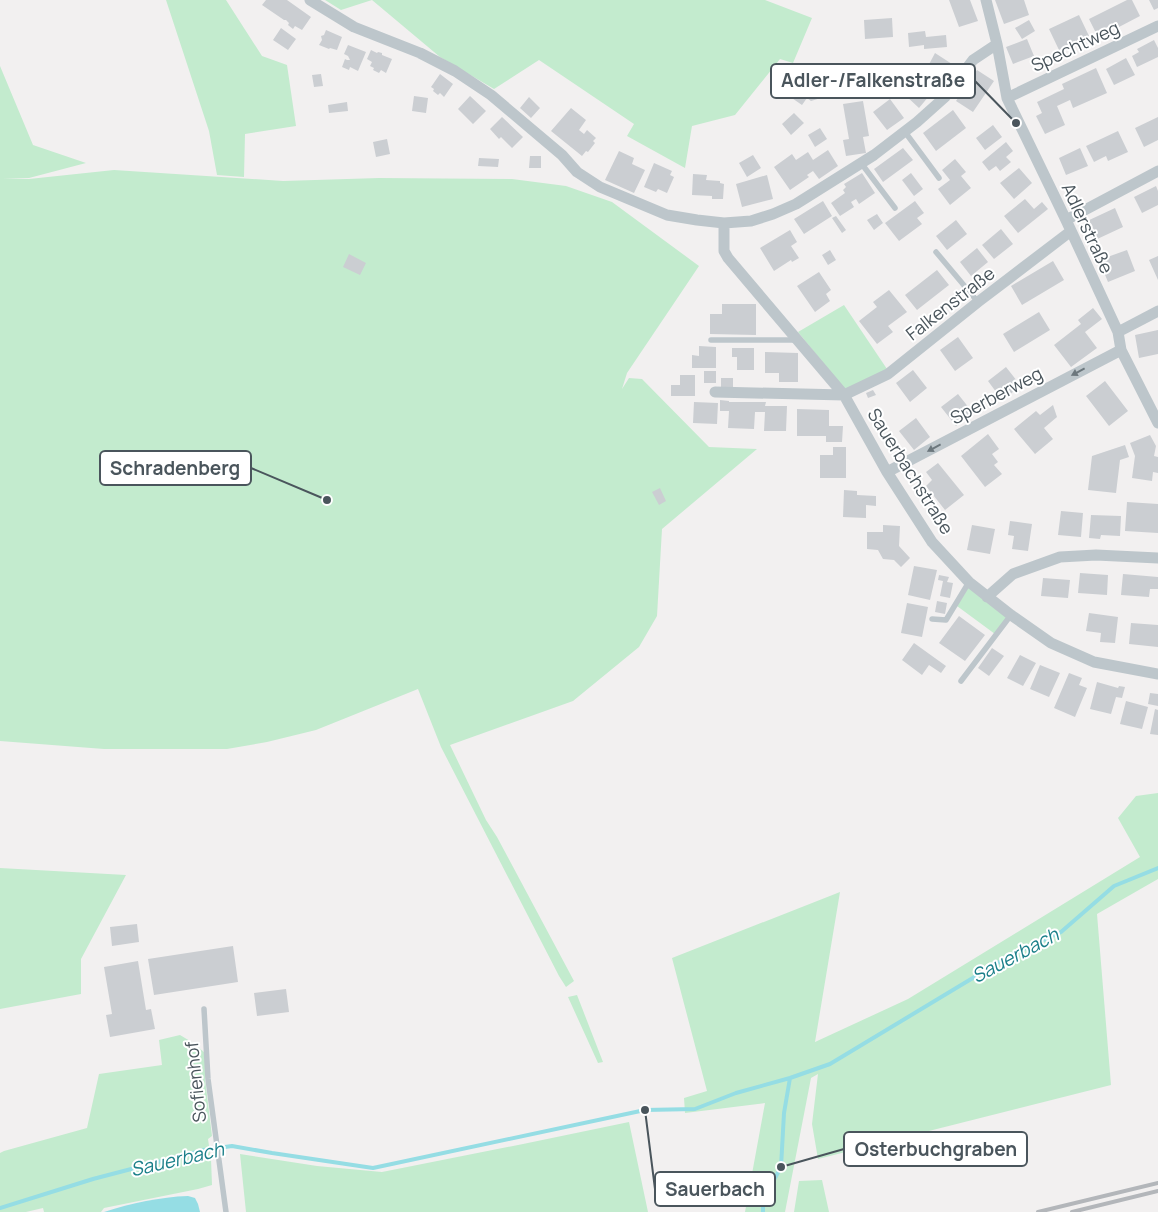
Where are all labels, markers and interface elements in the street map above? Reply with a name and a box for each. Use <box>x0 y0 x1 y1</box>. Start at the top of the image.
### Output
street label: Spechtweg <box>1027 15 1123 77</box>
callout: Adler-/Falkenstraße <box>771 64 975 98</box>
text: Adler-/Falkenstraße <box>781 67 965 93</box>
street label: Adlerstraße <box>1057 179 1119 277</box>
street label: Falkenstraße <box>901 261 999 345</box>
street label: Sperberweg <box>946 361 1046 429</box>
one-way arrow <box>1071 368 1085 376</box>
street label: Sauerbachstraße <box>863 403 959 539</box>
one-way arrow <box>927 444 941 452</box>
callout: Schradenberg <box>100 451 251 485</box>
text: Schradenberg <box>110 455 240 481</box>
water label: Sauerbach <box>967 921 1064 989</box>
street label: Sofienhof <box>179 1040 211 1124</box>
callout: Osterbuchgraben <box>844 1132 1027 1166</box>
water label: Sauerbach <box>128 1135 227 1182</box>
text: Osterbuchgraben <box>855 1136 1017 1162</box>
callout: Sauerbach <box>655 1172 775 1206</box>
text: Sauerbach <box>665 1176 765 1202</box>

